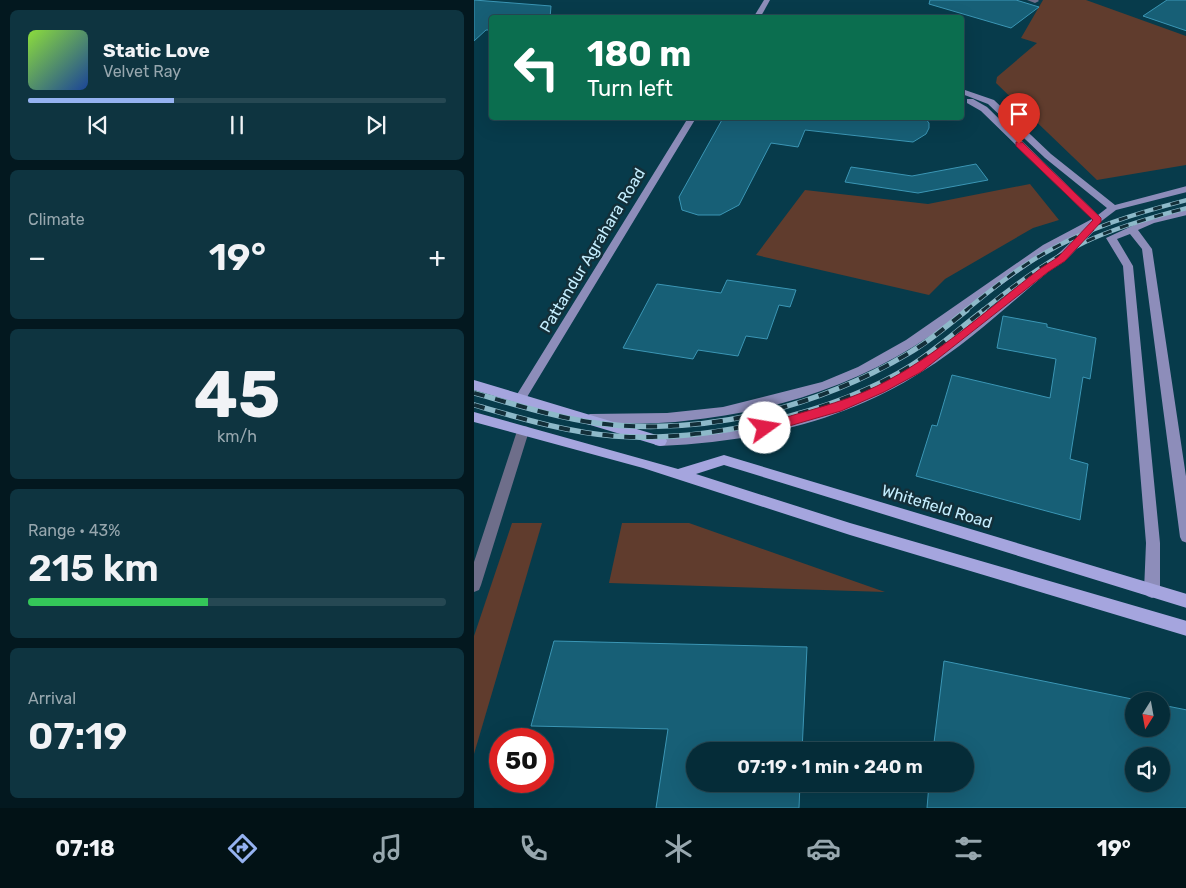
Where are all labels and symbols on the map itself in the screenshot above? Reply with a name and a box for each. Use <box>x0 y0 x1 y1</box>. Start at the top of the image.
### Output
pin <box>998 93 1040 144</box>
street label: Pattandur Agrahara Road <box>536 165 649 336</box>
position arrow <box>738 401 790 453</box>
street label: Whitefield Road <box>879 481 994 532</box>
north arrow <box>1125 692 1170 738</box>
speed limit sign: 50 <box>489 728 554 793</box>

